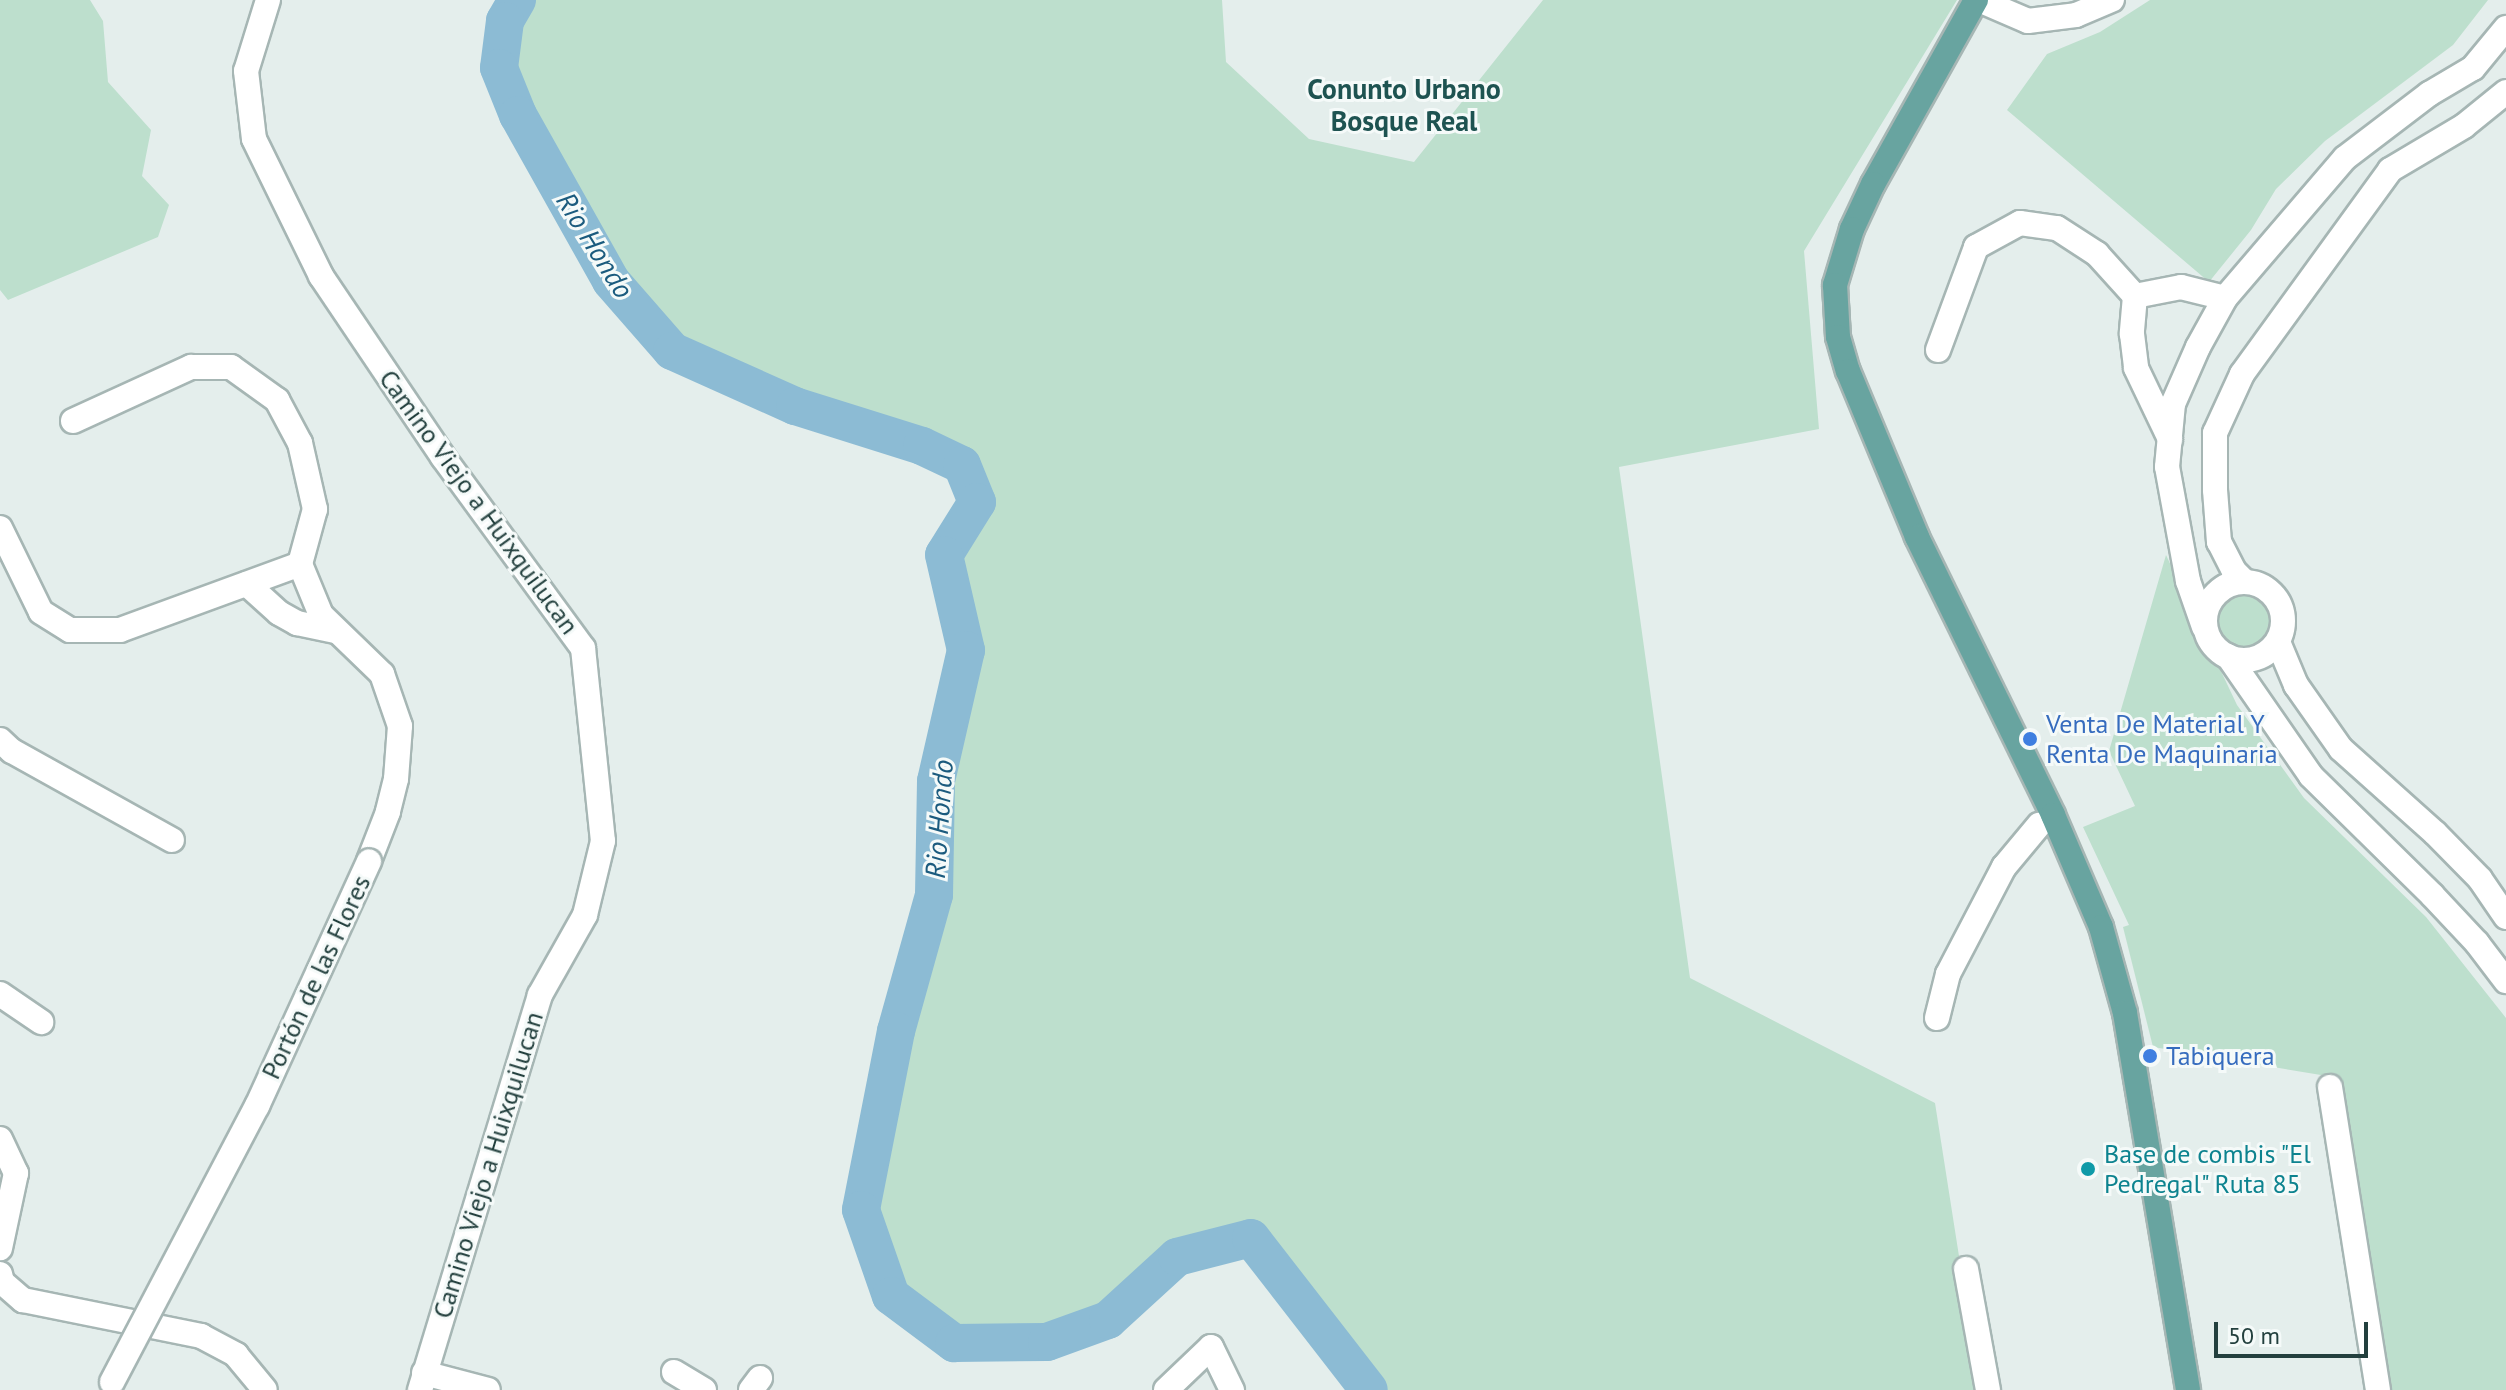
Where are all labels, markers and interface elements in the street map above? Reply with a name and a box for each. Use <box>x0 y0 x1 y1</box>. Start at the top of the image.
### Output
district label: Conunto Urbano Bosque Real <box>1307 72 1501 138</box>
water label: Rio Hondo <box>549 186 641 304</box>
street label: Camino Viejo a Huixquilucan <box>372 364 586 640</box>
place label: Venta De Material Y Renta De Maquinaria <box>2046 708 2278 770</box>
marker: Venta De Material Y Renta De Maquinaria <box>2021 730 2039 748</box>
water label: Rio Hondo <box>918 759 960 879</box>
street label: Portón de las Flores <box>255 870 377 1084</box>
street label: Camino Viejo a Huixquilucan <box>426 1008 550 1322</box>
place label: Tabiquera <box>2166 1040 2275 1072</box>
marker: Tabiquera <box>2141 1047 2159 1065</box>
place label: Base de combis "El Pedregal" Ruta 85 <box>2104 1138 2313 1200</box>
marker: Base de combis "El Pedregal" Ruta 85 <box>2079 1160 2097 1178</box>
scale bar <box>2218 1306 2372 1356</box>
text: 50 m <box>2228 1320 2280 1351</box>

